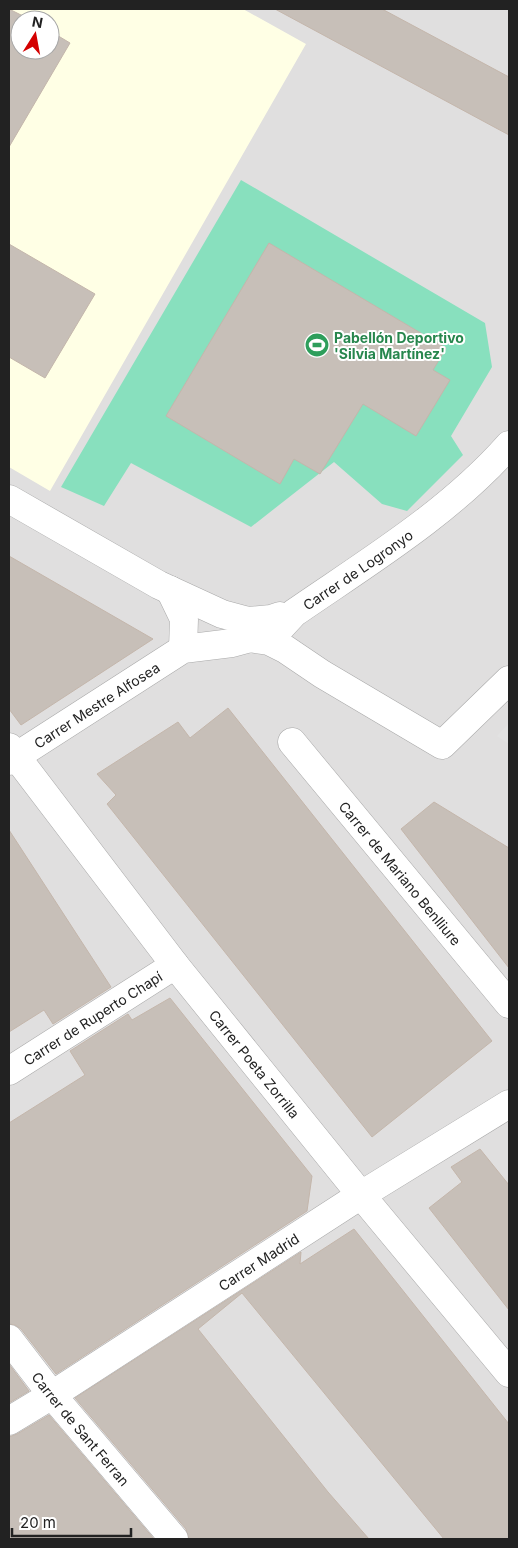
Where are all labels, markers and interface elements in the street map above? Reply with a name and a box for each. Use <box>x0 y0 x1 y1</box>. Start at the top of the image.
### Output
north arrow <box>10 10 60 60</box>
text: N <box>31 12 44 31</box>
place label: Pabellón Deportivo 'Silvia Martínez' <box>334 329 464 362</box>
sports icon: Pabellón Deportivo 'Silvia Martínez' <box>304 332 330 358</box>
street label: Carrer de Logronyo <box>299 526 416 613</box>
street label: Carrer Mestre Alfosea <box>31 658 162 751</box>
street label: Carrer de Mariano Benlliure <box>336 797 465 948</box>
street label: Carrer de Ruperto Chapí <box>20 967 166 1068</box>
street label: Carrer Poeta Zorrilla <box>206 1006 304 1121</box>
street label: Carrer Madrid <box>215 1229 302 1294</box>
street label: Carrer de Sant Ferran <box>29 1368 133 1489</box>
scale bar <box>12 1506 131 1538</box>
text: 20 m <box>20 1513 56 1532</box>

